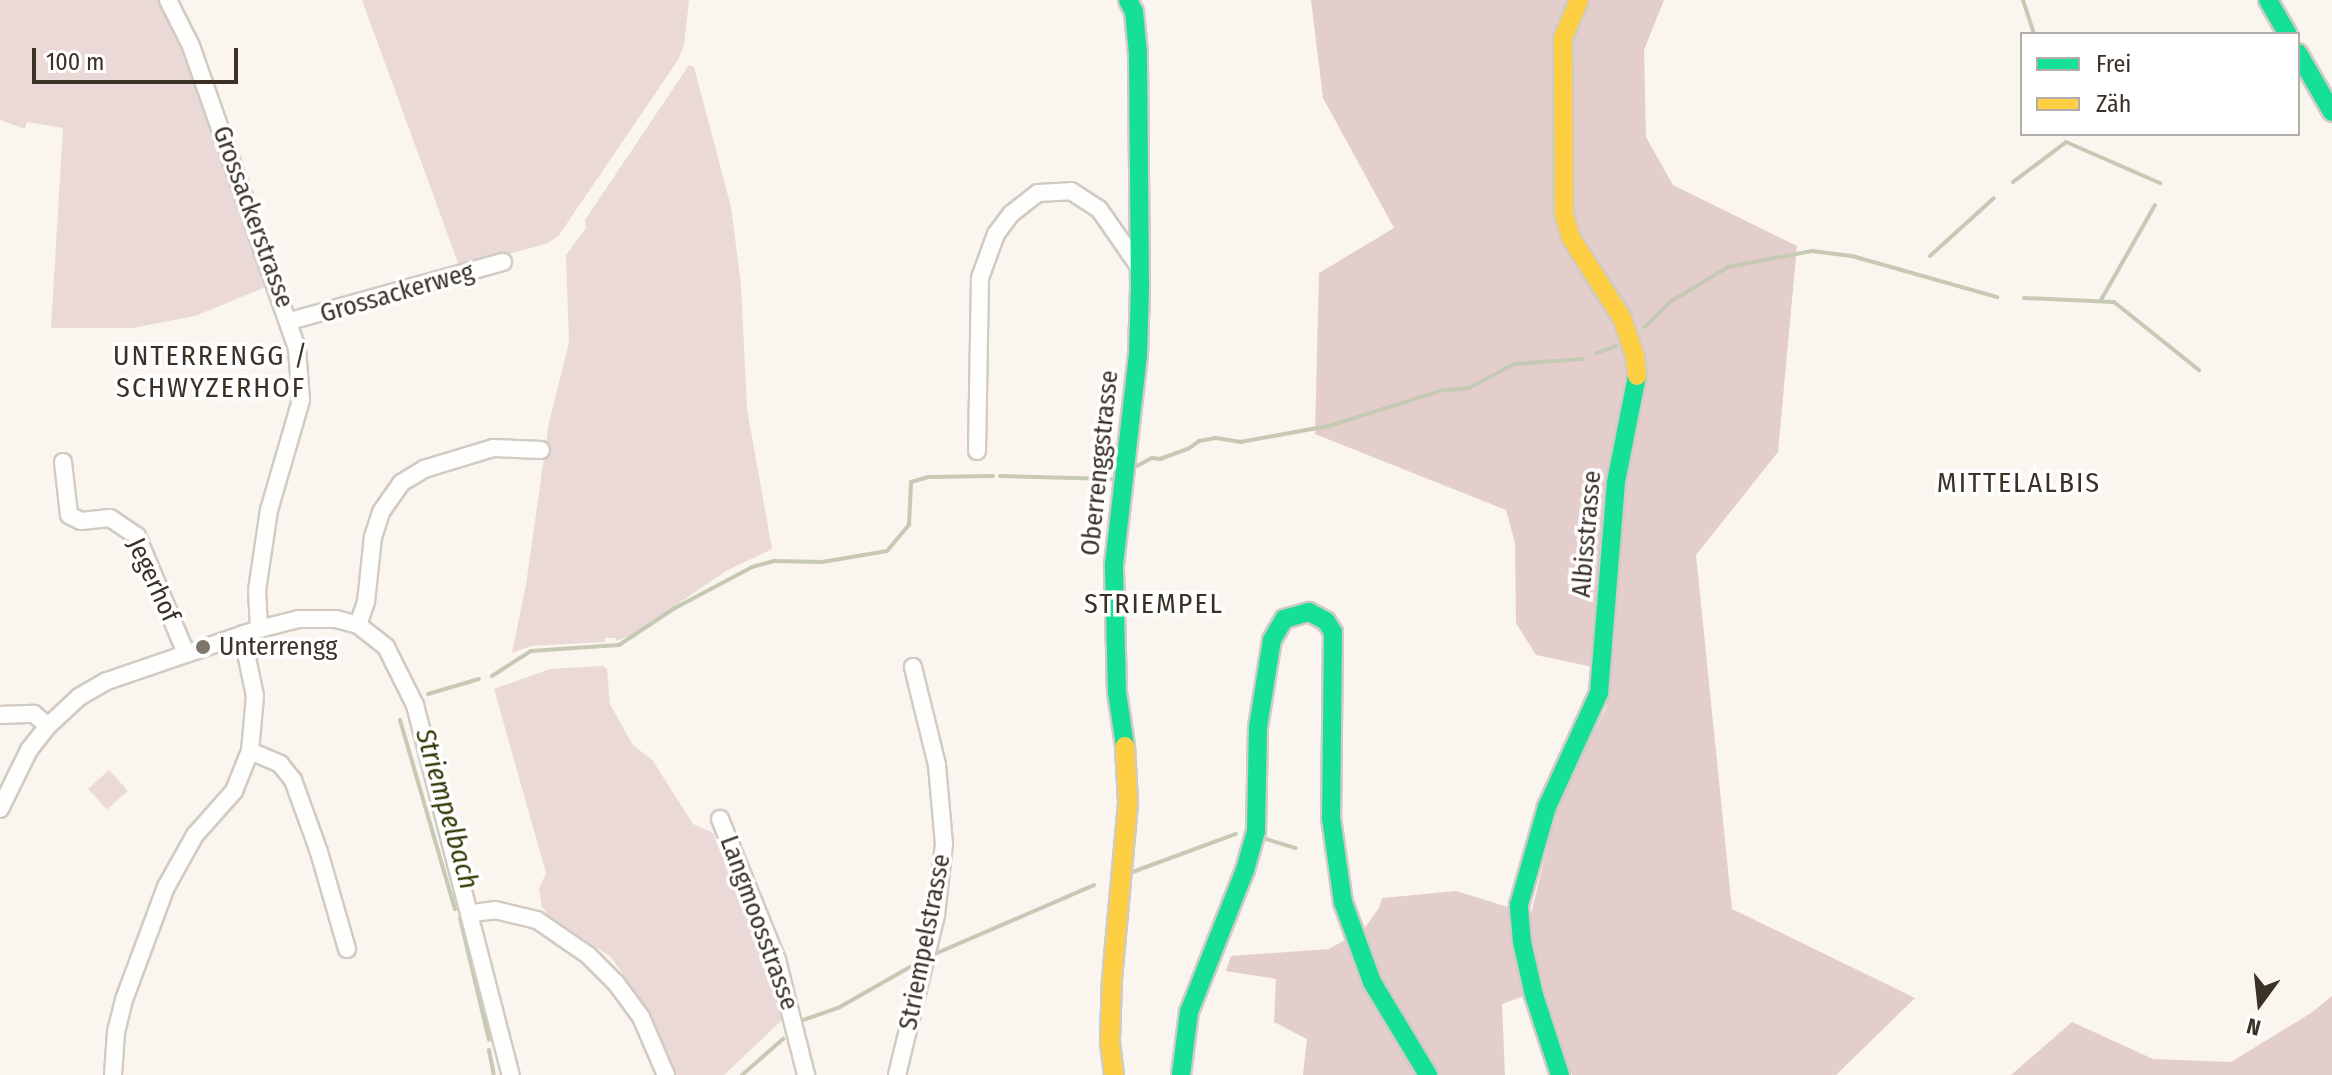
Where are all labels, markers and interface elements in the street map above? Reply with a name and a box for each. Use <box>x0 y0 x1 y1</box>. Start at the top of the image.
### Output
scale bar <box>36 32 242 82</box>
legend <box>2020 32 2300 136</box>
text: 100 m <box>46 48 104 76</box>
text: Frei <box>2096 50 2131 78</box>
text: Zäh <box>2096 90 2131 118</box>
street label: Grossackerstrasse <box>206 122 300 312</box>
street label: Grossackerweg <box>317 256 477 330</box>
district label: UNTERRENGG / SCHWYZERHOF <box>113 339 309 405</box>
street label: Oberrenggstrasse <box>1075 369 1125 557</box>
district label: MITTELALBIS <box>1937 466 2101 500</box>
street label: Albisstrasse <box>1566 469 1608 599</box>
street label: Jegerhof <box>120 533 186 627</box>
district label: STRIEMPEL <box>1084 587 1224 621</box>
place label: Unterrengg <box>219 631 337 663</box>
marker: Unterrengg <box>194 638 212 656</box>
water label: Striempelbach <box>408 725 486 893</box>
street label: Langmoosstrasse <box>713 831 805 1015</box>
street label: Striempelstrasse <box>893 851 957 1033</box>
north arrow <box>2220 963 2300 1043</box>
text: N <box>2244 1012 2264 1041</box>

